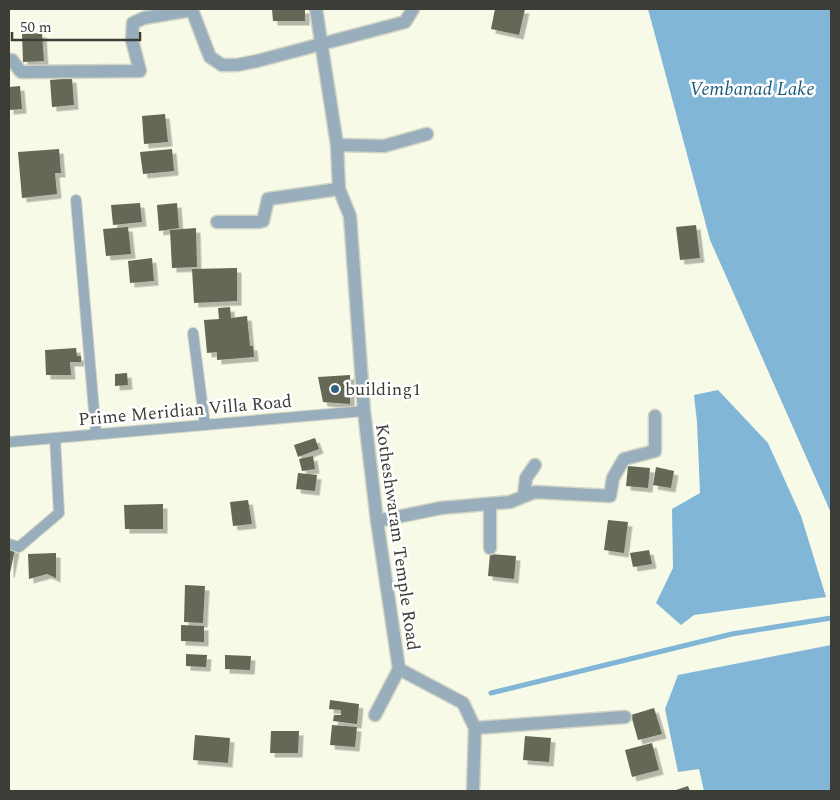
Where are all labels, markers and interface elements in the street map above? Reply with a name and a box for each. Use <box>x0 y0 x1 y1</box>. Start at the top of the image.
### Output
scale bar <box>12 10 140 42</box>
text: 50 m <box>20 16 52 39</box>
water label: Vembanad Lake <box>689 75 815 104</box>
place label: building1 <box>345 376 421 403</box>
marker: building1 <box>329 383 341 395</box>
street label: Prime Meridian Villa Road <box>77 388 293 433</box>
street label: Kotheshwaram Temple Road <box>368 422 427 652</box>

